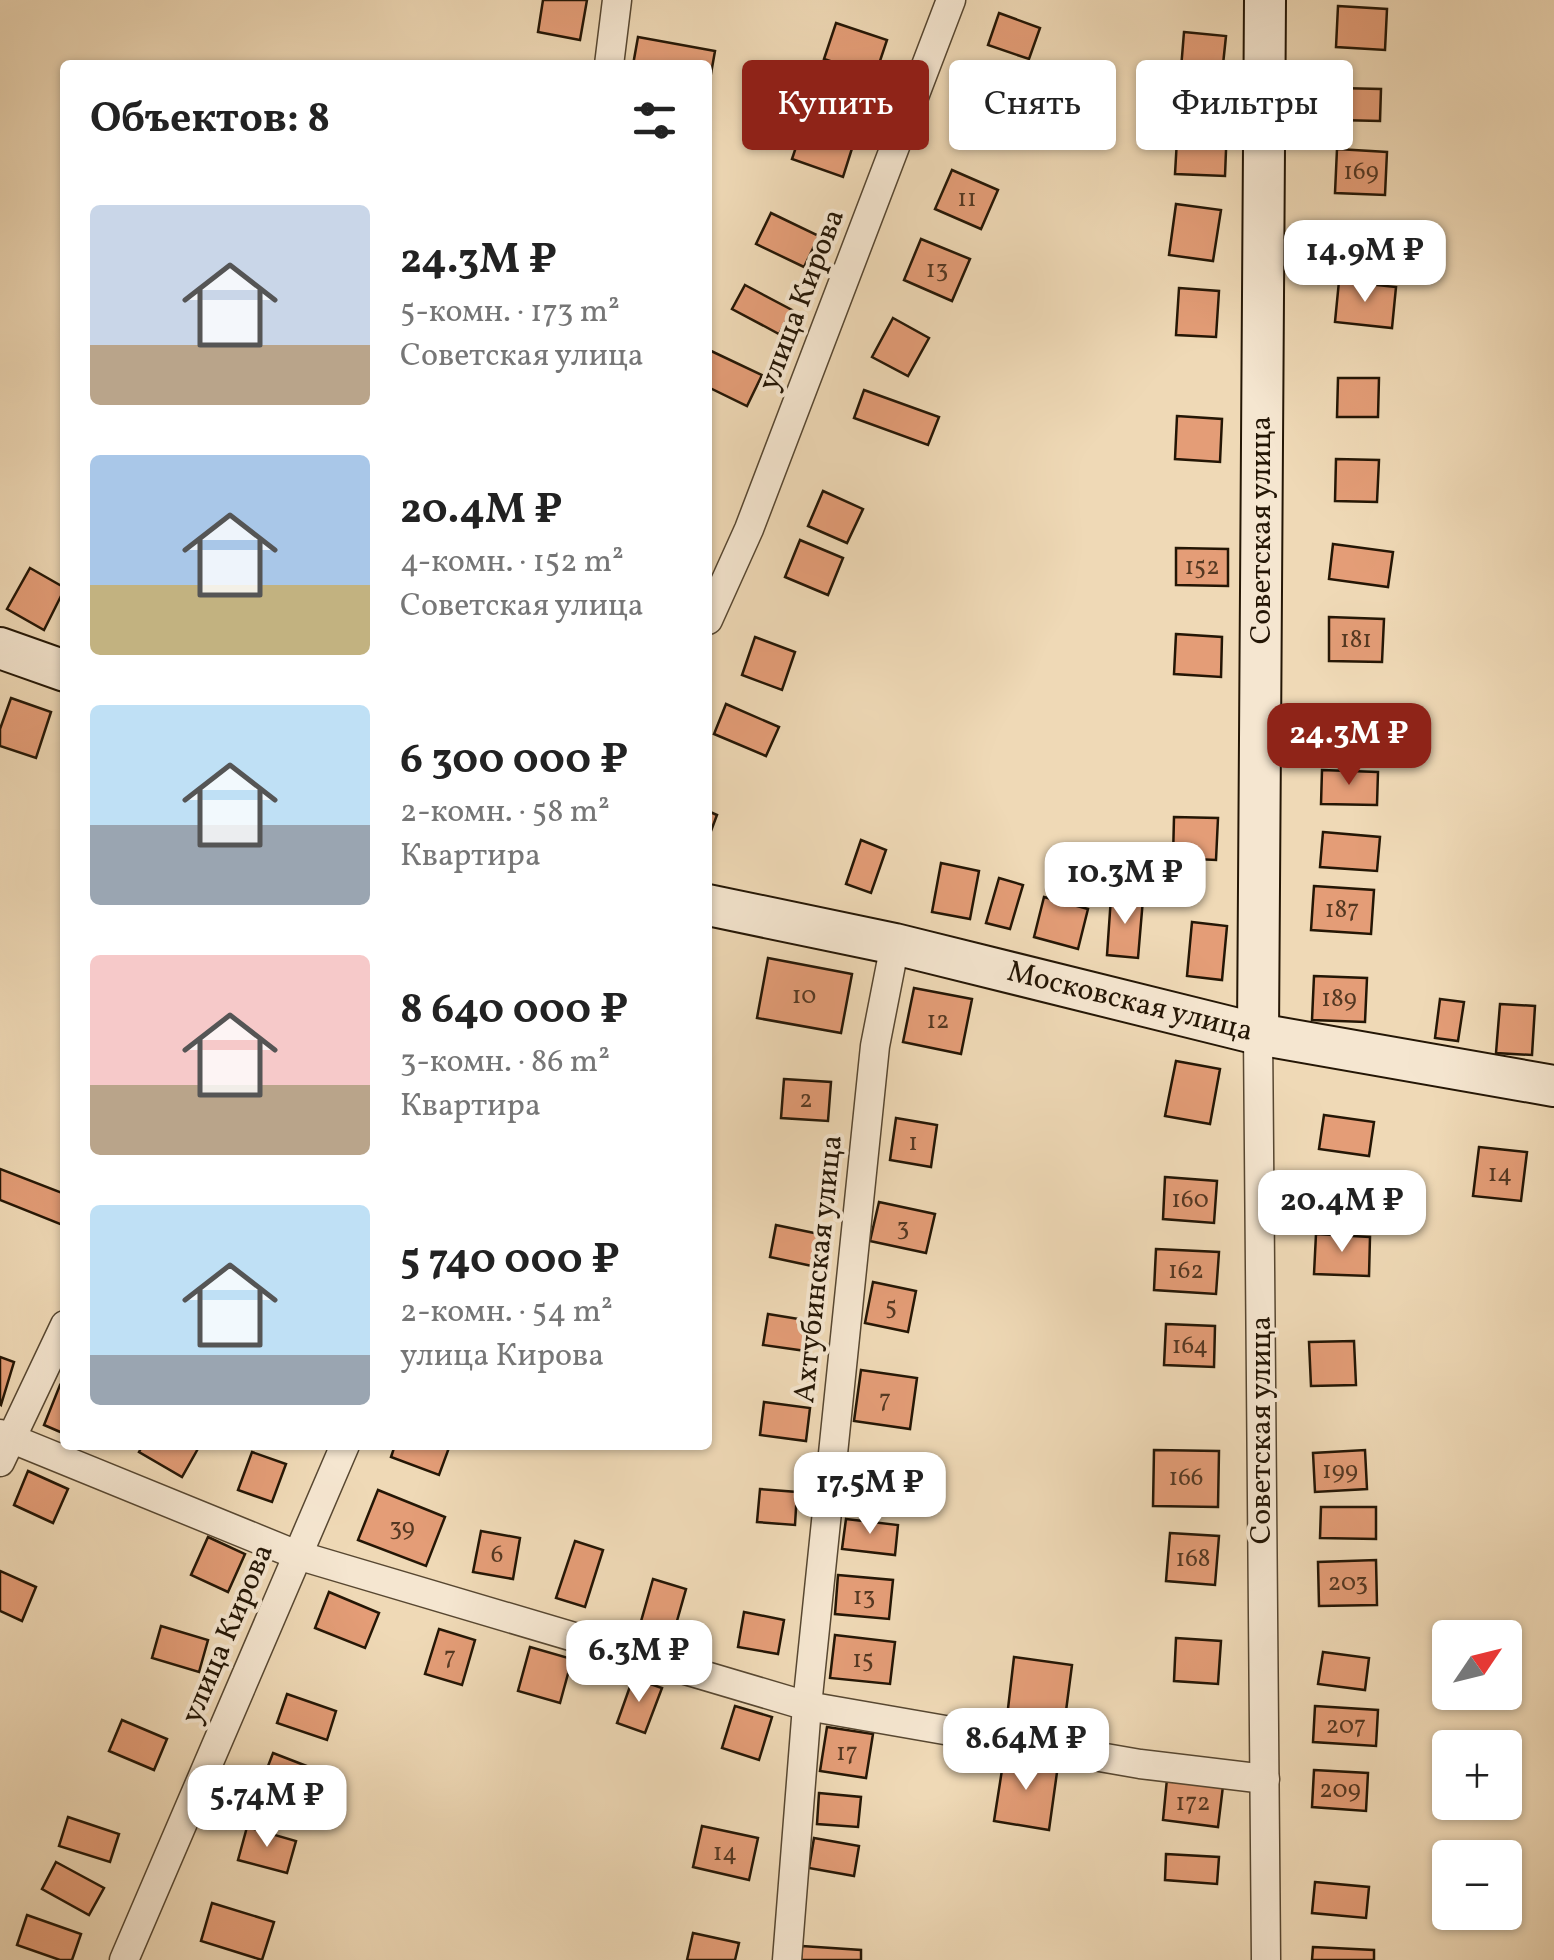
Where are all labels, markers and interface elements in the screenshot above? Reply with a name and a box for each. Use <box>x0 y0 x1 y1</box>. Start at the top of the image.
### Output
chip: Купить <box>742 60 929 150</box>
chip: Снять <box>949 60 1116 150</box>
chip: Фильтры <box>1136 60 1353 150</box>
text: Объектов: 8 <box>90 91 330 150</box>
icon: filters <box>627 93 682 148</box>
house number: 169 <box>1343 155 1379 190</box>
house number: 11 <box>957 182 977 217</box>
street label: улица Кирова <box>748 203 856 397</box>
pin: 14.9M ₽ <box>1273 220 1457 305</box>
text: 14.9M ₽ <box>1306 230 1424 274</box>
text: 24.3M ₽ <box>400 232 557 291</box>
icon: home <box>170 245 290 365</box>
house number: 13 <box>926 253 948 288</box>
text: 5-комн. · 173 m² <box>400 291 620 335</box>
text: Советская улица <box>400 335 644 379</box>
street label: Советская улица <box>1241 416 1283 644</box>
text: 20.4M ₽ <box>400 482 563 541</box>
icon: home <box>170 495 290 615</box>
text: 4-комн. · 152 m² <box>400 541 624 585</box>
house number: 152 <box>1184 550 1220 585</box>
text: Советская улица <box>400 585 644 629</box>
house number: 181 <box>1340 623 1372 658</box>
pin: 24.3M ₽ <box>1257 703 1441 788</box>
text: 24.3M ₽ <box>1289 713 1409 757</box>
text: 6 300 000 ₽ <box>400 732 628 791</box>
icon: home <box>170 745 290 865</box>
text: 2-комн. · 58 m² <box>400 791 610 835</box>
text: Квартира <box>400 835 541 879</box>
pin: 10.3M ₽ <box>1033 842 1217 927</box>
text: 10.3M ₽ <box>1067 852 1183 896</box>
house number: 187 <box>1325 893 1359 928</box>
street label: Московская улица <box>1003 951 1257 1053</box>
house number: 10 <box>792 979 816 1014</box>
text: 8 640 000 ₽ <box>400 982 628 1041</box>
house number: 189 <box>1321 982 1357 1017</box>
icon: home <box>170 995 290 1115</box>
house number: 12 <box>926 1004 950 1039</box>
text: 3-комн. · 86 m² <box>400 1041 610 1085</box>
house number: 2 <box>799 1083 813 1118</box>
text: Квартира <box>400 1085 541 1129</box>
house number: 1 <box>908 1126 918 1161</box>
street label: Ахтубинская улица <box>784 1133 854 1405</box>
house number: 14 <box>1488 1157 1512 1192</box>
pin: 20.4M ₽ <box>1250 1170 1434 1255</box>
text: 20.4M ₽ <box>1280 1180 1404 1224</box>
house number: 160 <box>1171 1183 1209 1218</box>
house number: 3 <box>897 1211 909 1246</box>
text: 5 740 000 ₽ <box>400 1232 620 1291</box>
icon: home <box>170 1245 290 1365</box>
house number: 162 <box>1168 1254 1204 1289</box>
house number: 5 <box>885 1290 897 1325</box>
text: 2-комн. · 54 m² <box>400 1291 613 1335</box>
street label: Советская улица <box>1241 1316 1283 1544</box>
house number: 164 <box>1172 1329 1208 1364</box>
text: улица Кирова <box>400 1335 604 1379</box>
house number: 7 <box>879 1383 891 1418</box>
pin: 17.5M ₽ <box>778 1452 962 1537</box>
house number: 199 <box>1322 1454 1358 1489</box>
house number: 166 <box>1168 1461 1204 1496</box>
text: 17.5M ₽ <box>816 1462 924 1506</box>
house number: 39 <box>389 1511 415 1546</box>
street label: улица Кирова <box>171 1538 285 1730</box>
house number: 6 <box>491 1538 503 1573</box>
house number: 168 <box>1175 1542 1211 1577</box>
house number: 203 <box>1328 1566 1368 1601</box>
house number: 13 <box>853 1580 875 1615</box>
pin: 6.3M ₽ <box>558 1620 720 1705</box>
north arrow <box>1432 1620 1522 1710</box>
map controls <box>1432 1620 1522 1930</box>
text: 6.3M ₽ <box>588 1630 690 1674</box>
house number: 7 <box>444 1640 456 1675</box>
house number: 15 <box>852 1643 874 1678</box>
pin: 8.64M ₽ <box>934 1708 1118 1793</box>
house number: 207 <box>1326 1709 1366 1744</box>
text: 8.64M ₽ <box>965 1718 1087 1762</box>
button: + <box>1432 1730 1522 1820</box>
house number: 17 <box>836 1736 858 1771</box>
pin: 5.74M ₽ <box>175 1765 359 1850</box>
house number: 209 <box>1319 1773 1361 1808</box>
text: 5.74M ₽ <box>210 1775 324 1819</box>
house number: 172 <box>1176 1786 1210 1821</box>
house number: 14 <box>713 1836 737 1871</box>
button: − <box>1432 1840 1522 1930</box>

